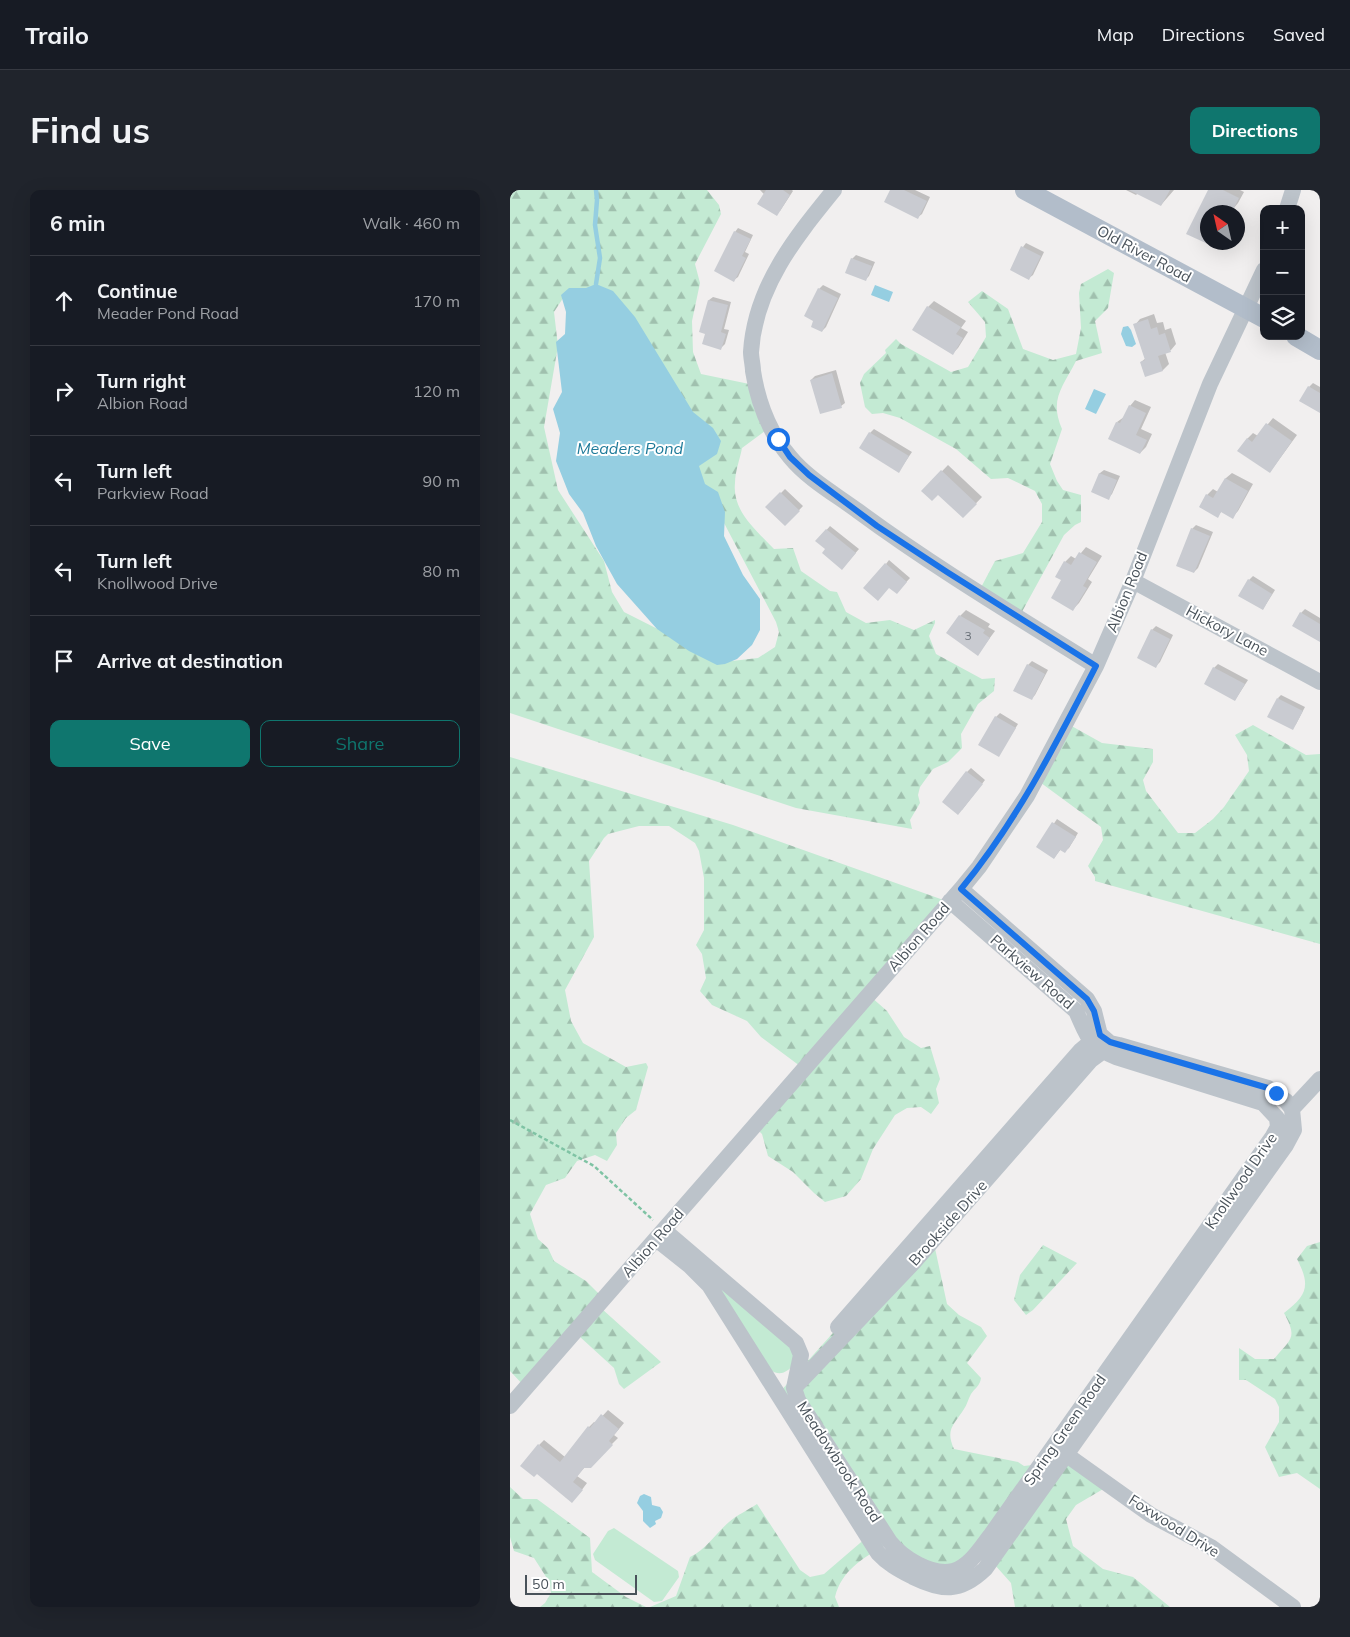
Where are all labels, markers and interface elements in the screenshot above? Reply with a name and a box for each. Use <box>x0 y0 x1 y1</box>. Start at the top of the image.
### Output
text: Trailo <box>25 20 89 50</box>
text: Map <box>1097 23 1134 46</box>
text: Directions <box>1162 23 1245 46</box>
text: Saved <box>1273 23 1325 46</box>
button: Directions <box>1190 107 1320 154</box>
text: Find us <box>30 108 150 152</box>
north arrow <box>1200 205 1245 250</box>
map controls <box>1260 205 1305 340</box>
button: + <box>1260 205 1305 250</box>
text: 6 min <box>50 210 105 236</box>
text: Walk · 460 m <box>362 213 460 233</box>
street label: Old River Road <box>1094 221 1195 286</box>
button: − <box>1260 250 1305 295</box>
text: Continue <box>97 279 177 303</box>
icon: ahead <box>50 287 78 315</box>
text: 170 m <box>413 291 460 311</box>
button: layers <box>1260 295 1305 340</box>
text: Meader Pond Road <box>97 303 239 323</box>
text: Turn right <box>97 369 186 393</box>
icon: right <box>50 377 78 405</box>
text: 120 m <box>413 381 460 401</box>
text: Albion Road <box>97 393 188 413</box>
route start <box>767 428 790 451</box>
water label: Meaders Pond <box>577 438 684 458</box>
text: Turn left <box>97 459 172 483</box>
icon: left <box>50 467 78 495</box>
text: 90 m <box>423 471 460 491</box>
text: Parkview Road <box>97 483 209 503</box>
text: Turn left <box>97 549 172 573</box>
street label: Albion Road <box>1102 549 1151 635</box>
icon: left <box>50 557 78 585</box>
text: 80 m <box>423 561 460 581</box>
text: Knollwood Drive <box>97 573 218 593</box>
street label: Hickory Lane <box>1183 601 1272 660</box>
house number: 3 <box>964 628 972 643</box>
icon: arrive <box>50 647 78 675</box>
text: Arrive at destination <box>97 649 283 673</box>
button: Save <box>50 720 250 767</box>
button: Share <box>260 720 460 767</box>
street label: Albion Road <box>883 898 954 975</box>
street label: Parkview Road <box>987 930 1078 1013</box>
route end <box>1265 1082 1288 1105</box>
street label: Knollwood Drive <box>1200 1129 1281 1233</box>
street label: Brookside Drive <box>904 1176 991 1269</box>
street label: Albion Road <box>617 1204 688 1281</box>
street label: Spring Green Road <box>1019 1371 1110 1489</box>
street label: Meadowbrook Road <box>793 1398 886 1526</box>
street label: Foxwood Drive <box>1125 1490 1223 1561</box>
scale bar <box>525 1572 638 1595</box>
text: 50 m <box>532 1575 565 1593</box>

